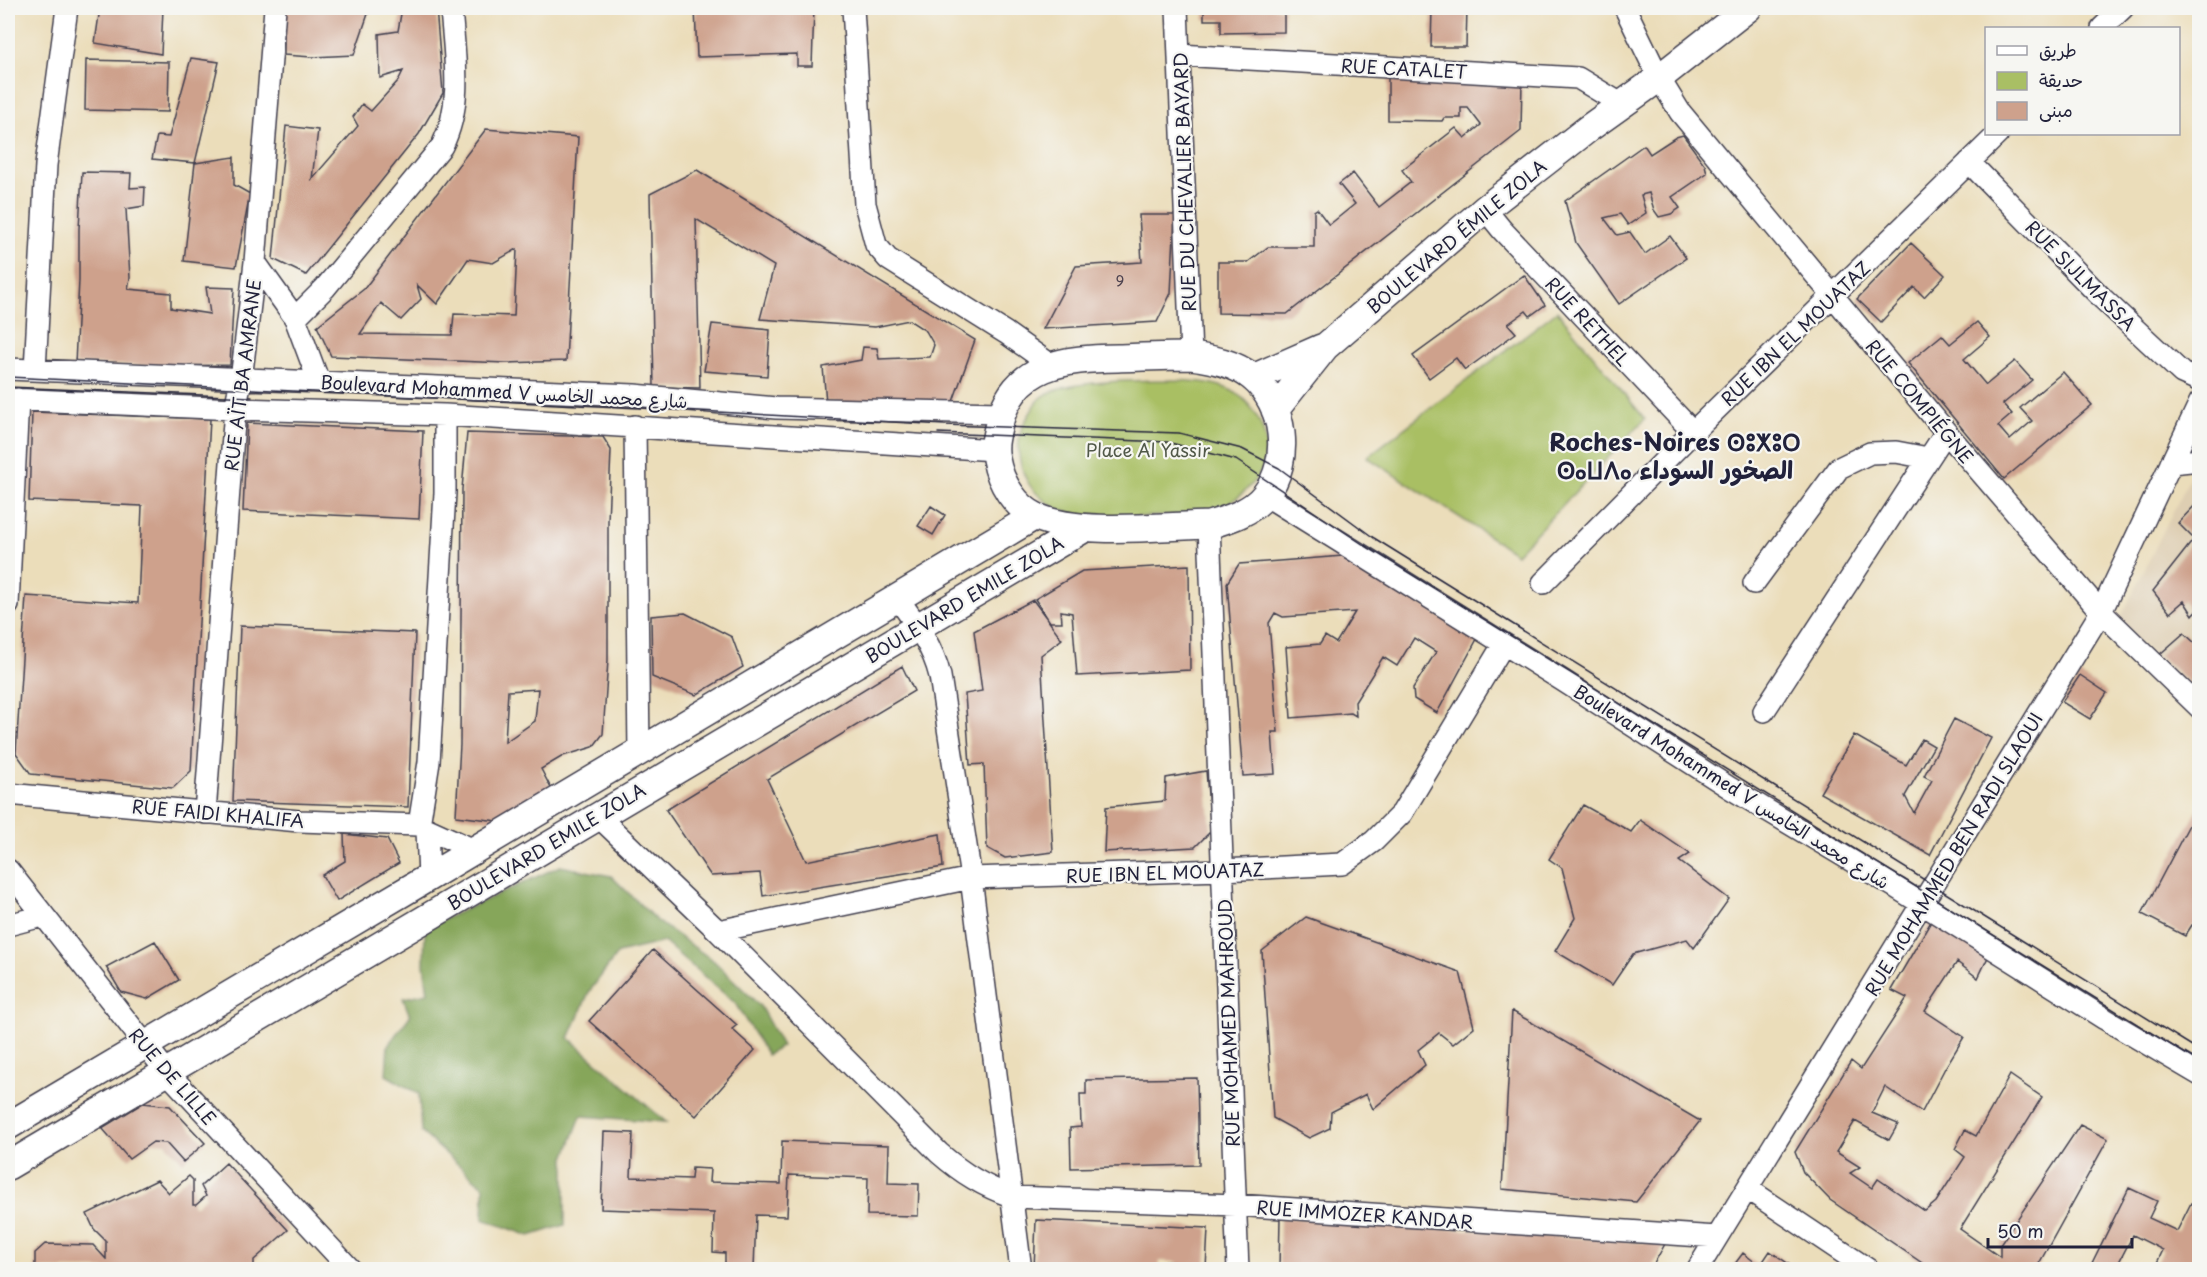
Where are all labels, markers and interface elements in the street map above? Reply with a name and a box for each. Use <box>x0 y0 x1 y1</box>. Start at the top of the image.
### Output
legend <box>1985 27 2180 135</box>
text: طريق <box>2039 36 2077 63</box>
street label: RUE CATALET <box>1340 51 1469 85</box>
street label: RUE DU CHEVALIER BAYARD <box>1166 52 1202 312</box>
text: حديقة <box>2039 66 2083 93</box>
text: مبنى <box>2039 96 2073 123</box>
street label: BOULEVARD ÉMILE ZOLA <box>1360 153 1552 319</box>
street label: RUE SIJLMASSA <box>2020 214 2142 336</box>
street label: RUE IBN EL MOUATAZ <box>1714 254 1876 412</box>
house number: 9 <box>1116 268 1124 291</box>
street label: RUE RETHEL <box>1540 270 1636 372</box>
street label: RUE AÏT BA AMRANE <box>217 277 267 473</box>
street label: RUE COMPIÉGNE <box>1860 333 1980 469</box>
street label: Boulevard Mohammed V شارع محمد الخامس <box>320 368 688 414</box>
district label: Roches-Noires ⵙⵓⵅⵓⵔ ⵙⴰⵡⴷⴰ الصخور السوداء <box>1549 423 1801 487</box>
park label: Place Al Yassir <box>1086 436 1211 463</box>
street label: BOULEVARD EMILE ZOLA <box>860 529 1068 669</box>
street label: Boulevard Mohammed V شارع محمد الخامس <box>1569 677 1895 895</box>
street label: RUE MOHAMMED BEN RADI SLAOUI <box>1857 707 2049 1001</box>
street label: BOULEVARD EMILE ZOLA <box>442 776 650 916</box>
street label: RUE FAIDI KHALIFA <box>131 792 306 834</box>
street label: RUE IBN EL MOUATAZ <box>1065 855 1265 889</box>
street label: RUE MOHAMED MAHROUD <box>1210 898 1246 1148</box>
street label: RUE DE LILLE <box>123 1021 223 1131</box>
street label: RUE IMMOZER KANDAR <box>1256 1193 1474 1235</box>
scale bar <box>1988 1211 2132 1249</box>
text: 50 m <box>1997 1217 2044 1244</box>

